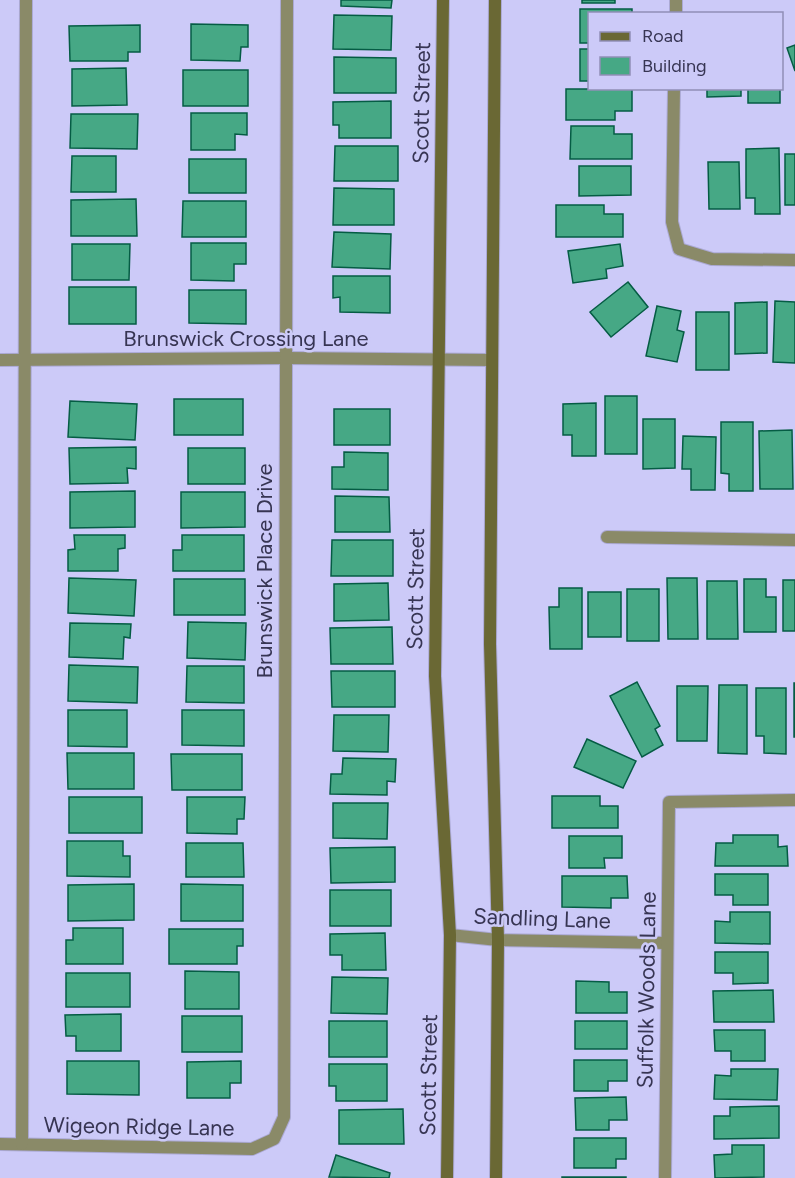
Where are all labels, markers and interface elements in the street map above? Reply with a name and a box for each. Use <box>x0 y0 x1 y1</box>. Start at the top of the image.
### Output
legend <box>588 12 783 90</box>
text: Road <box>642 25 683 47</box>
street label: Scott Street <box>407 42 436 164</box>
text: Building <box>642 55 707 77</box>
street label: Brunswick Crossing Lane <box>123 325 369 352</box>
street label: Brunswick Place Drive <box>251 463 278 679</box>
street label: Scott Street <box>401 528 430 650</box>
street label: Suffolk Woods Lane <box>631 891 662 1089</box>
street label: Sandling Lane <box>473 903 611 934</box>
street label: Scott Street <box>414 1014 443 1136</box>
street label: Wigeon Ridge Lane <box>43 1111 235 1142</box>

